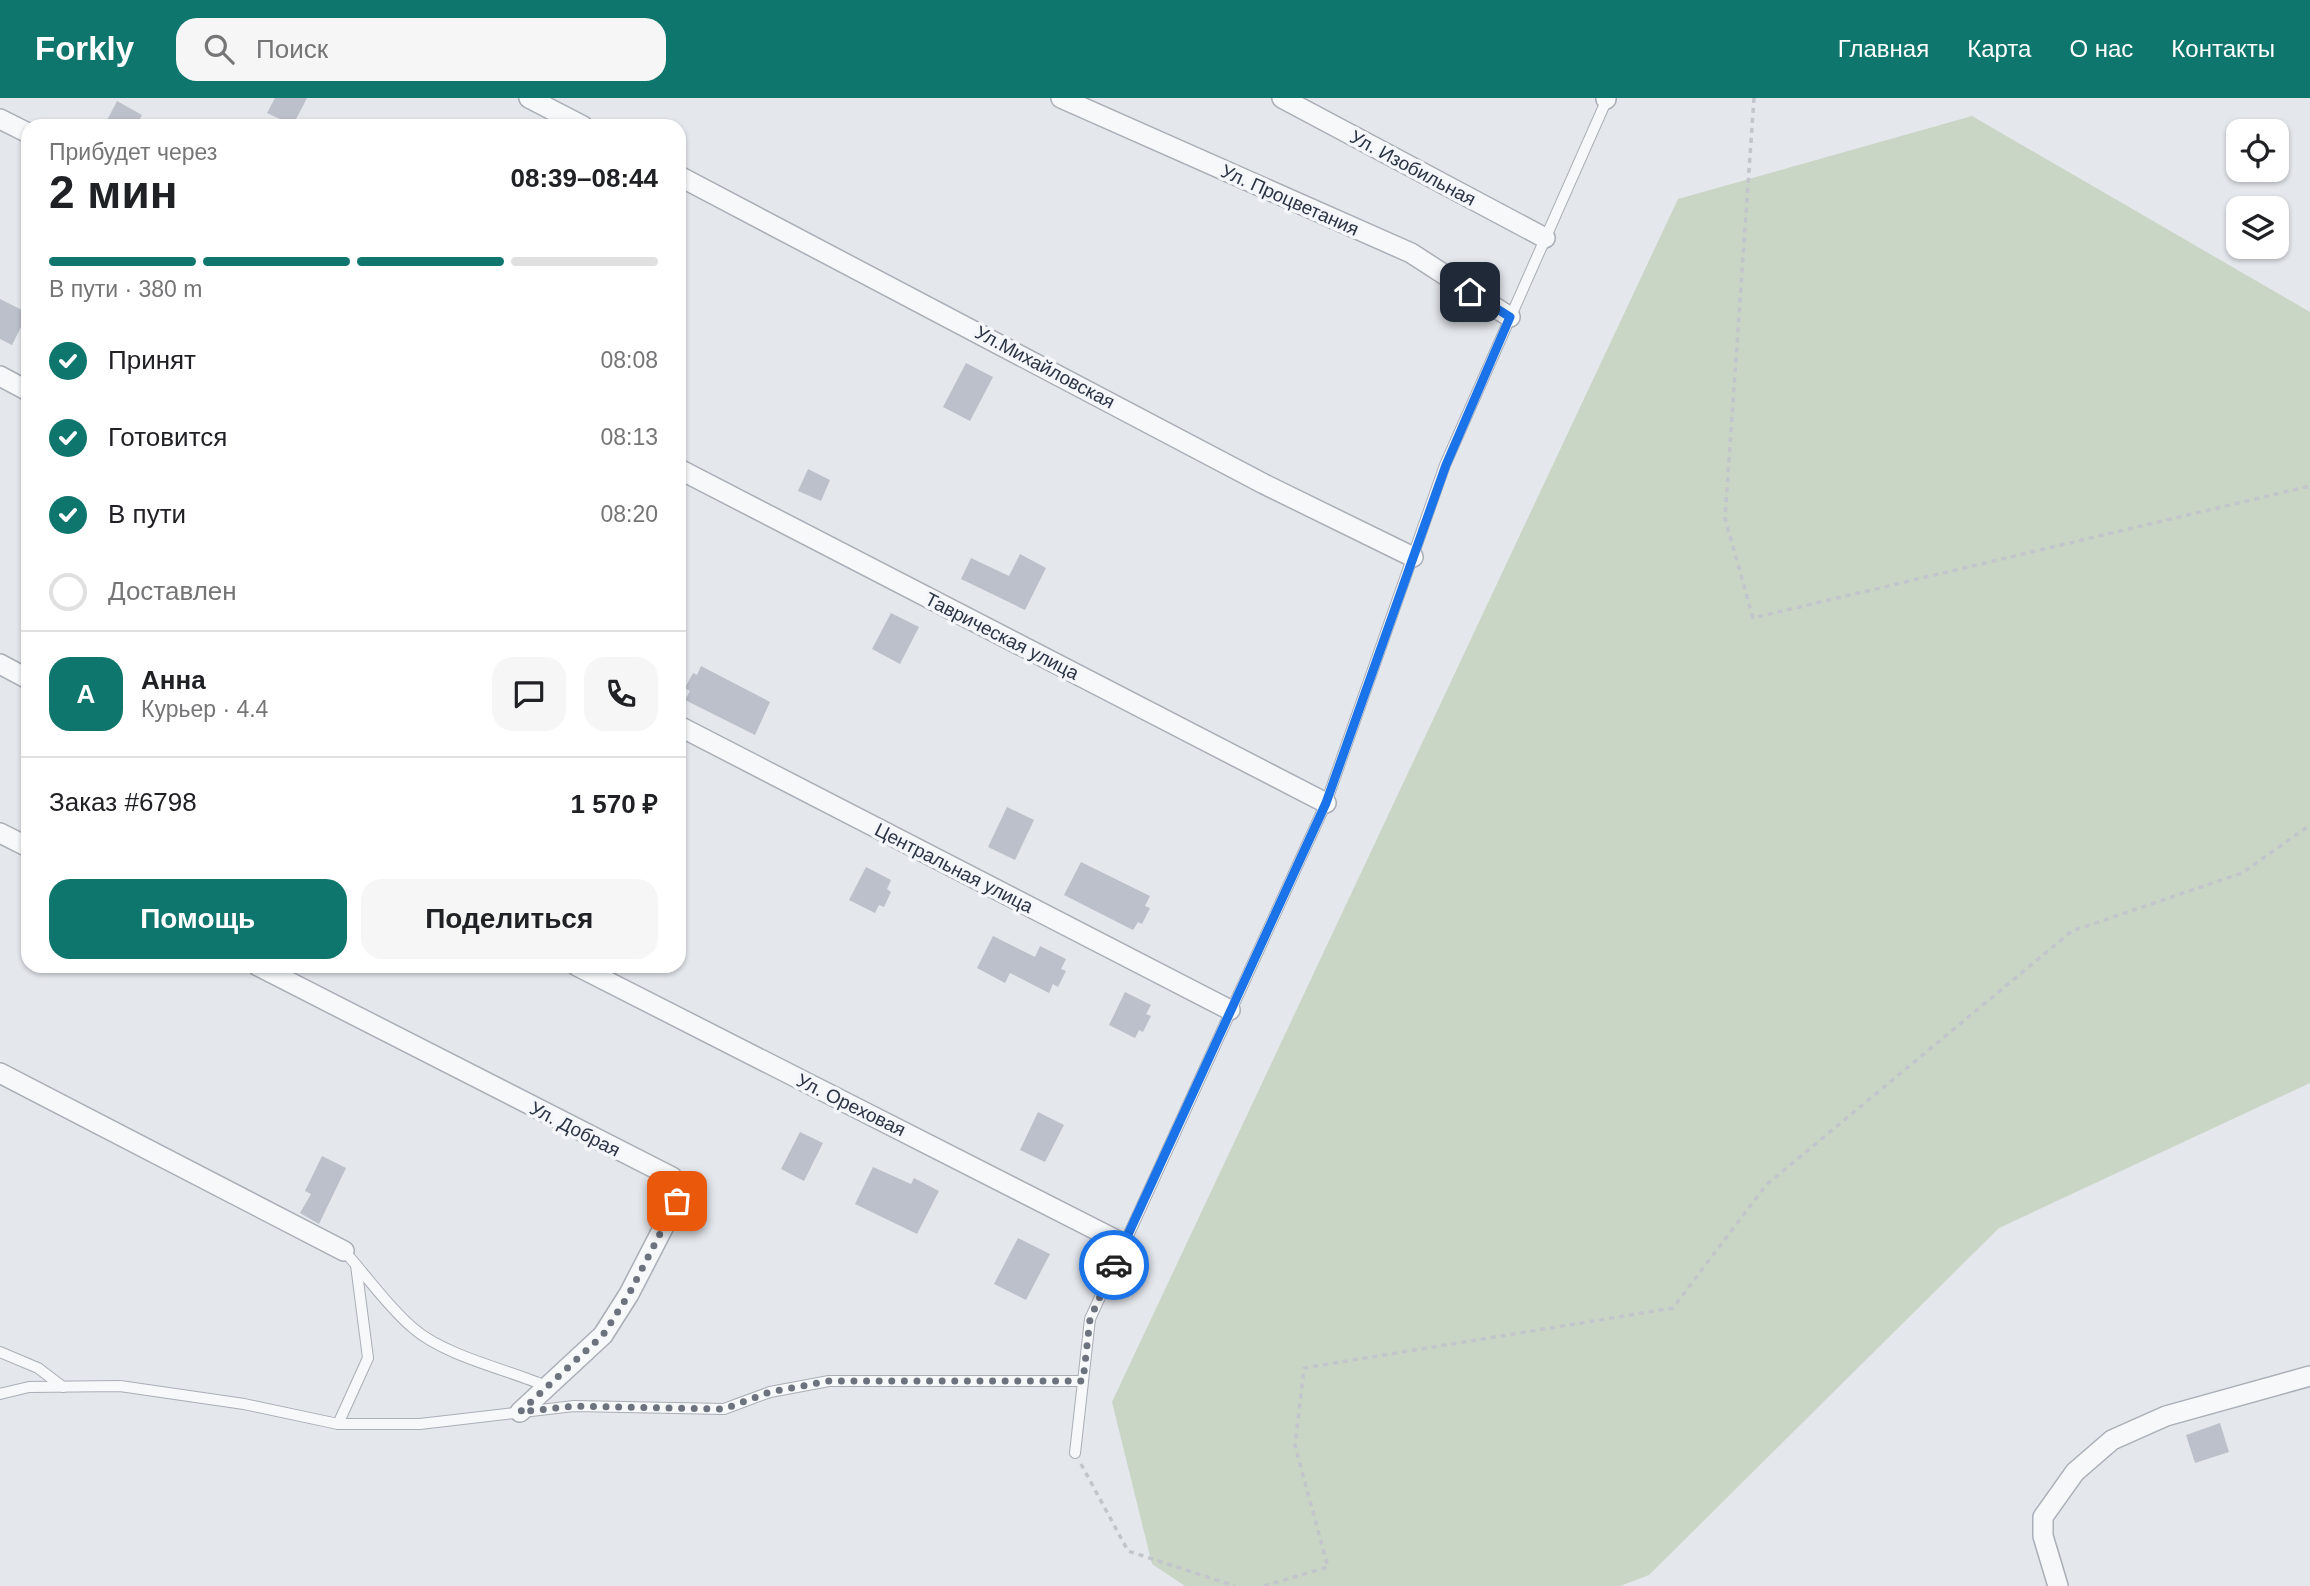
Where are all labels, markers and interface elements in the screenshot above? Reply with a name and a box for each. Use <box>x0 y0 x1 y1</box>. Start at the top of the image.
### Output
search box <box>176 18 666 81</box>
text: Forkly <box>35 30 134 67</box>
icon: search <box>200 30 238 68</box>
text: Поиск <box>256 34 328 64</box>
text: Главная <box>1838 35 1929 62</box>
text: Карта <box>1967 35 2031 62</box>
text: О нас <box>2069 35 2133 62</box>
text: Контакты <box>2171 35 2275 62</box>
map controls <box>2226 119 2289 259</box>
button: locate <box>2226 119 2289 182</box>
street label: Ул. Изобильная <box>1347 126 1479 210</box>
text: Прибудет через <box>49 139 217 165</box>
street label: Ул. Процветания <box>1218 160 1362 240</box>
text: 08:39–08:44 <box>511 163 658 193</box>
text: 2 мин <box>49 166 177 218</box>
button: layers <box>2226 196 2289 259</box>
pin <box>1440 262 1500 322</box>
icon: home <box>1451 273 1489 311</box>
text: В пути · 380 m <box>49 276 202 302</box>
street label: Ул.Михайловская <box>972 321 1118 413</box>
icon: check <box>49 342 87 380</box>
text: Принят <box>108 345 196 375</box>
text: 08:08 <box>600 347 658 373</box>
icon: check <box>49 419 87 457</box>
text: Готовится <box>108 422 227 452</box>
text: 08:13 <box>600 424 658 450</box>
icon: check <box>49 496 87 534</box>
text: В пути <box>108 499 186 529</box>
text: 08:20 <box>600 501 658 527</box>
text: Доставлен <box>108 576 237 606</box>
street label: Таврическая улица <box>922 588 1083 684</box>
button: chat <box>492 657 566 731</box>
button: phone <box>584 657 658 731</box>
text: Анна <box>141 665 206 695</box>
text: А <box>77 679 95 709</box>
text: Курьер · 4.4 <box>141 696 268 722</box>
text: Заказ #6798 <box>49 787 197 817</box>
text: 1 570 ₽ <box>571 789 658 819</box>
street label: Центральная улица <box>871 819 1037 917</box>
button: Помощь <box>49 879 347 959</box>
button: Поделиться <box>361 879 658 959</box>
street label: Ул. Ореховая <box>793 1070 909 1140</box>
street label: Ул. Добрая <box>526 1097 624 1161</box>
pin <box>647 1171 707 1231</box>
icon: bag <box>658 1182 696 1220</box>
courier <box>1079 1230 1149 1300</box>
icon: car <box>1095 1246 1133 1284</box>

